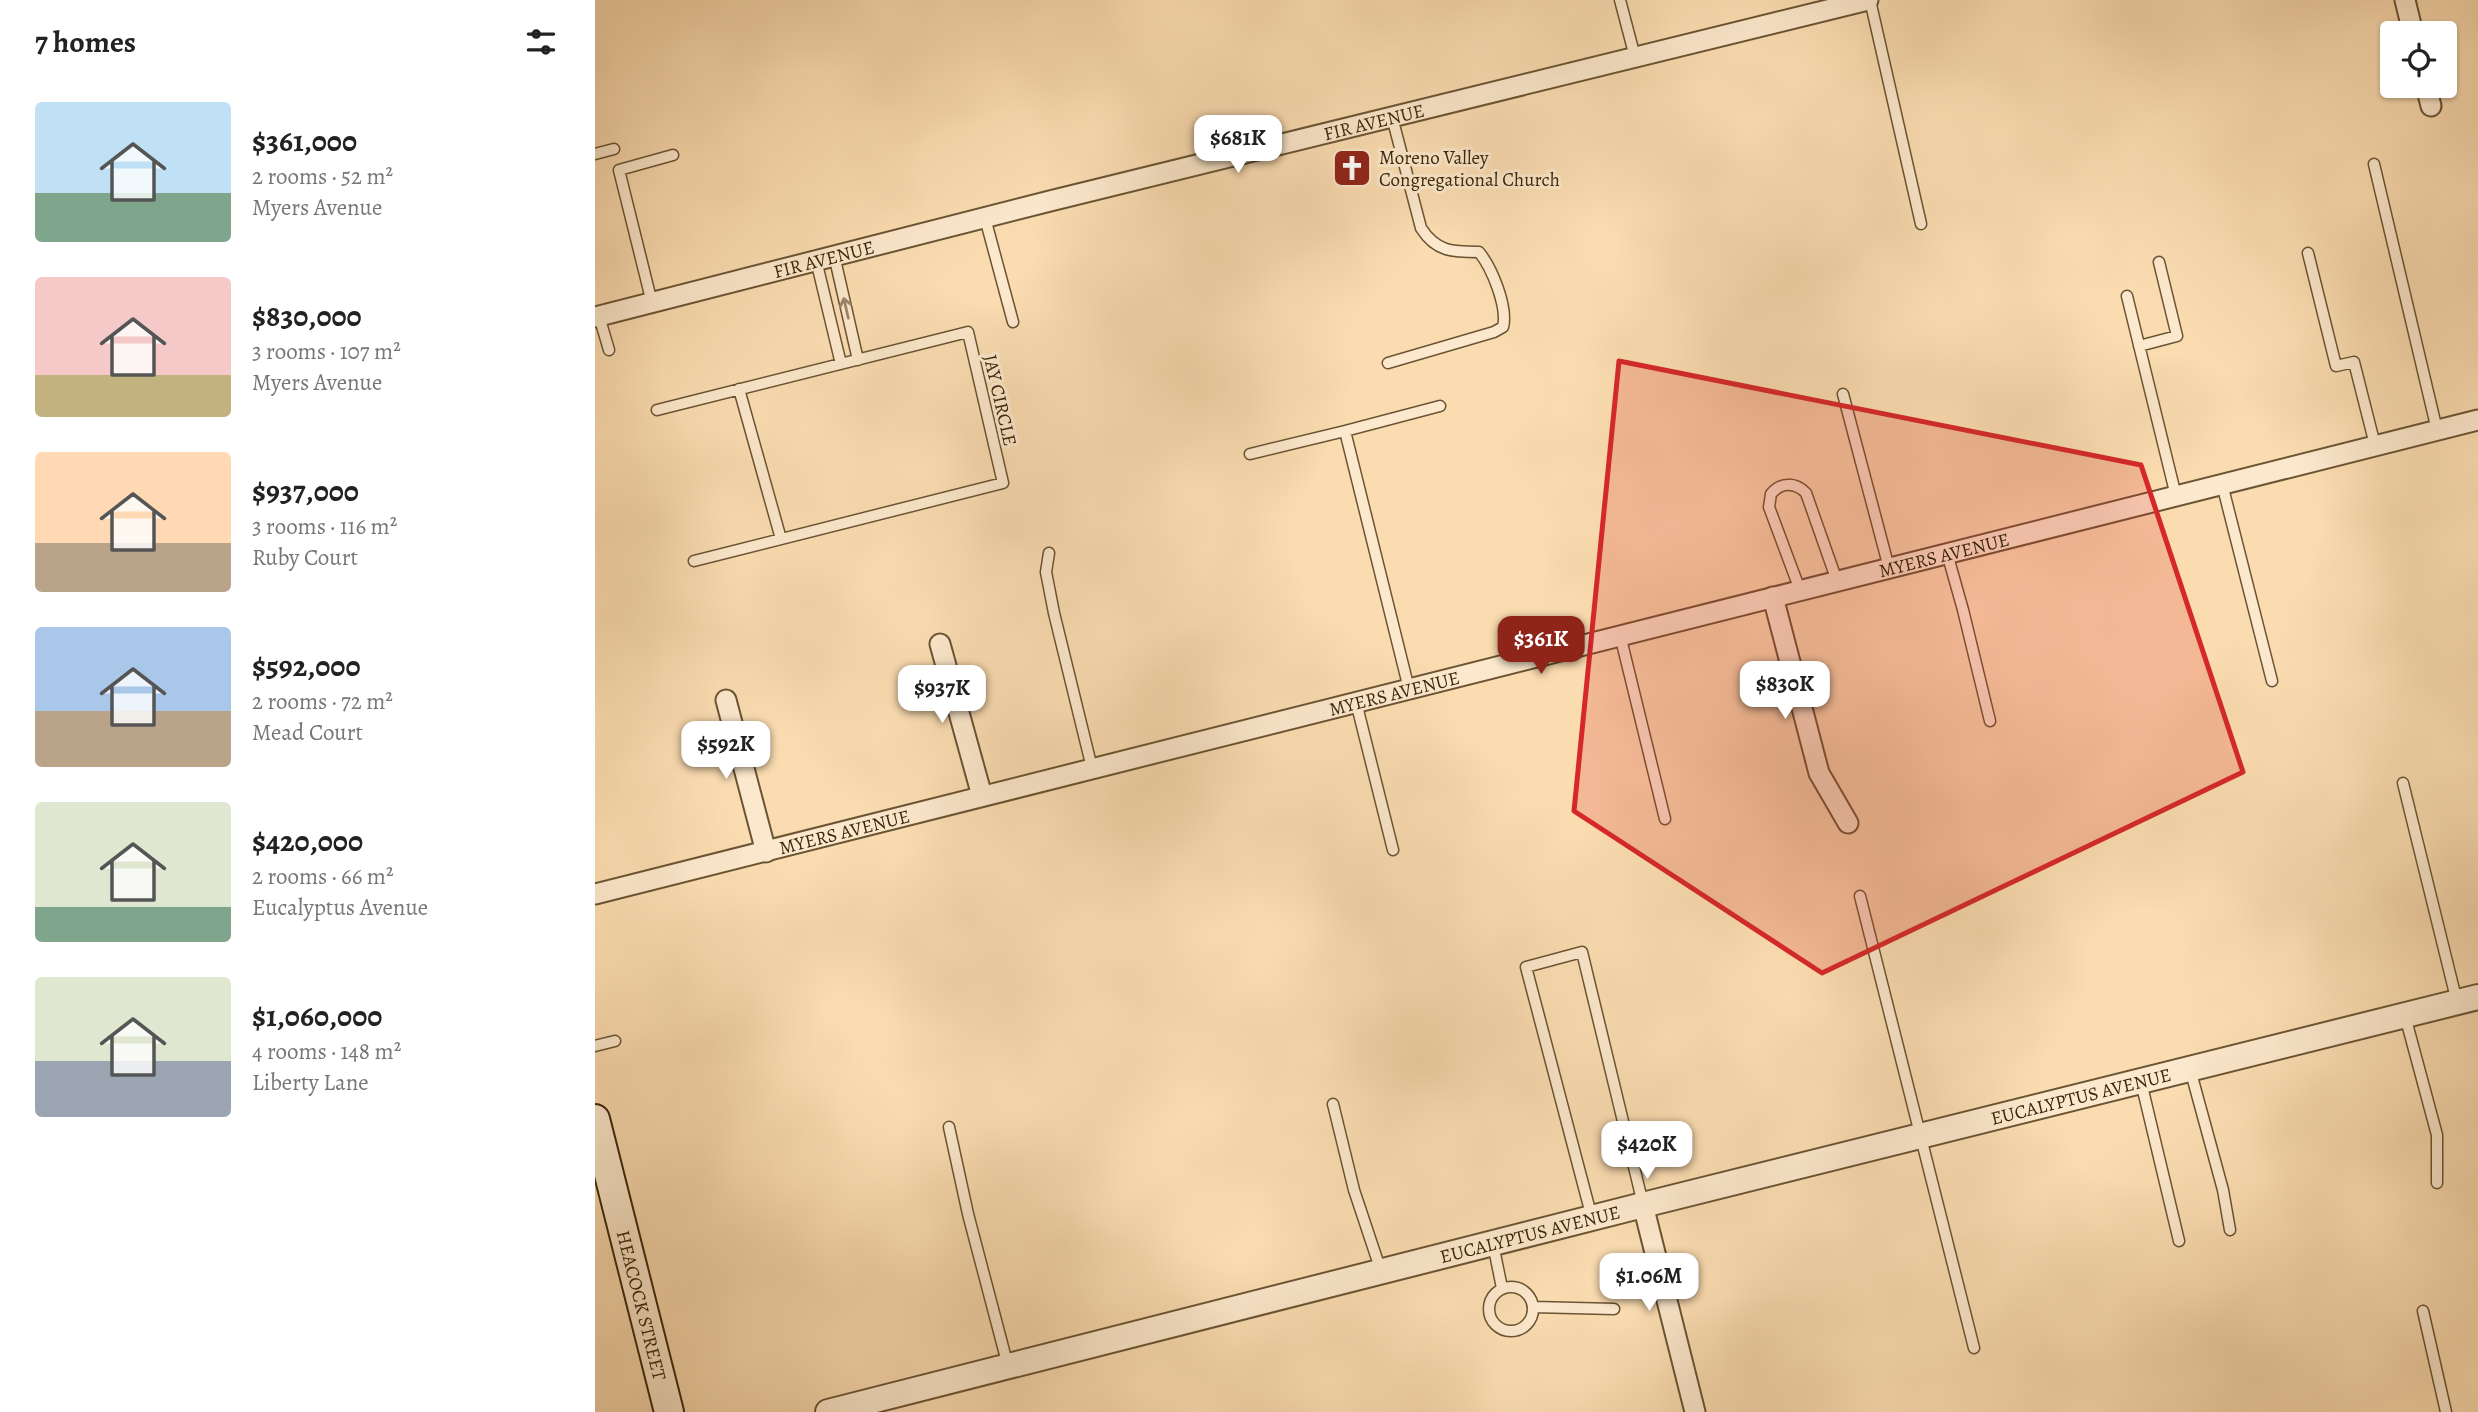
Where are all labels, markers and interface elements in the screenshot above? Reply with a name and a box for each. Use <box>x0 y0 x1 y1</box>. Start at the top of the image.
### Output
map controls <box>2380 21 2457 98</box>
button: locate <box>2380 21 2457 98</box>
text: 7 homes <box>35 22 136 62</box>
icon: filters <box>522 23 560 61</box>
street label: FIR AVENUE <box>1321 97 1427 147</box>
pin: $681K <box>1189 116 1287 175</box>
text: $361,000 <box>252 121 357 161</box>
text: $681K <box>1210 122 1266 153</box>
icon: home <box>91 130 175 214</box>
place label: Moreno Valley Congregational Church <box>1379 145 1560 193</box>
church icon: Moreno Valley Congregational Church <box>1331 147 1373 189</box>
text: 2 rooms · 52 m² <box>252 161 393 192</box>
text: Myers Avenue <box>252 192 382 223</box>
street label: FIR AVENUE <box>771 234 877 285</box>
text: $830,000 <box>252 296 362 336</box>
one-way arrow <box>838 297 852 320</box>
icon: home <box>91 305 175 389</box>
text: 3 rooms · 107 m² <box>252 336 401 367</box>
street label: JAY CIRCLE <box>977 352 1023 448</box>
text: Myers Avenue <box>252 367 382 398</box>
text: $937,000 <box>252 471 359 511</box>
icon: home <box>91 480 175 564</box>
text: 3 rooms · 116 m² <box>252 511 397 542</box>
street label: MYERS AVENUE <box>1876 526 2012 584</box>
text: Ruby Court <box>252 542 358 573</box>
pin: $361K <box>1492 616 1590 676</box>
text: $361K <box>1514 623 1568 654</box>
text: $592,000 <box>252 646 361 686</box>
icon: home <box>91 655 175 739</box>
pin: $830K <box>1736 662 1834 721</box>
street label: MYERS AVENUE <box>1326 665 1462 723</box>
pin: $937K <box>893 666 991 725</box>
text: $830K <box>1756 668 1814 699</box>
text: $937K <box>914 672 970 703</box>
text: 2 rooms · 72 m² <box>252 686 393 717</box>
text: Mead Court <box>252 717 363 748</box>
pin: $592K <box>677 722 775 781</box>
text: $592K <box>697 728 755 759</box>
street label: MYERS AVENUE <box>776 803 913 861</box>
text: $420,000 <box>252 821 363 861</box>
icon: home <box>91 830 175 914</box>
text: 2 rooms · 66 m² <box>252 861 394 892</box>
text: Eucalyptus Avenue <box>252 892 428 923</box>
text: $1,060,000 <box>252 996 382 1036</box>
icon: home <box>91 1005 175 1089</box>
text: 4 rooms · 148 m² <box>252 1036 401 1067</box>
street label: EUCALYPTUS AVENUE <box>1988 1062 2174 1132</box>
text: Liberty Lane <box>252 1067 369 1098</box>
pin: $420K <box>1598 1122 1696 1181</box>
text: $420K <box>1617 1128 1677 1159</box>
street label: EUCALYPTUS AVENUE <box>1437 1199 1623 1270</box>
street label: HEACOCK STREET <box>610 1228 673 1384</box>
pin: $1.06M <box>1592 1254 1706 1313</box>
text: $1.06M <box>1616 1260 1682 1291</box>

